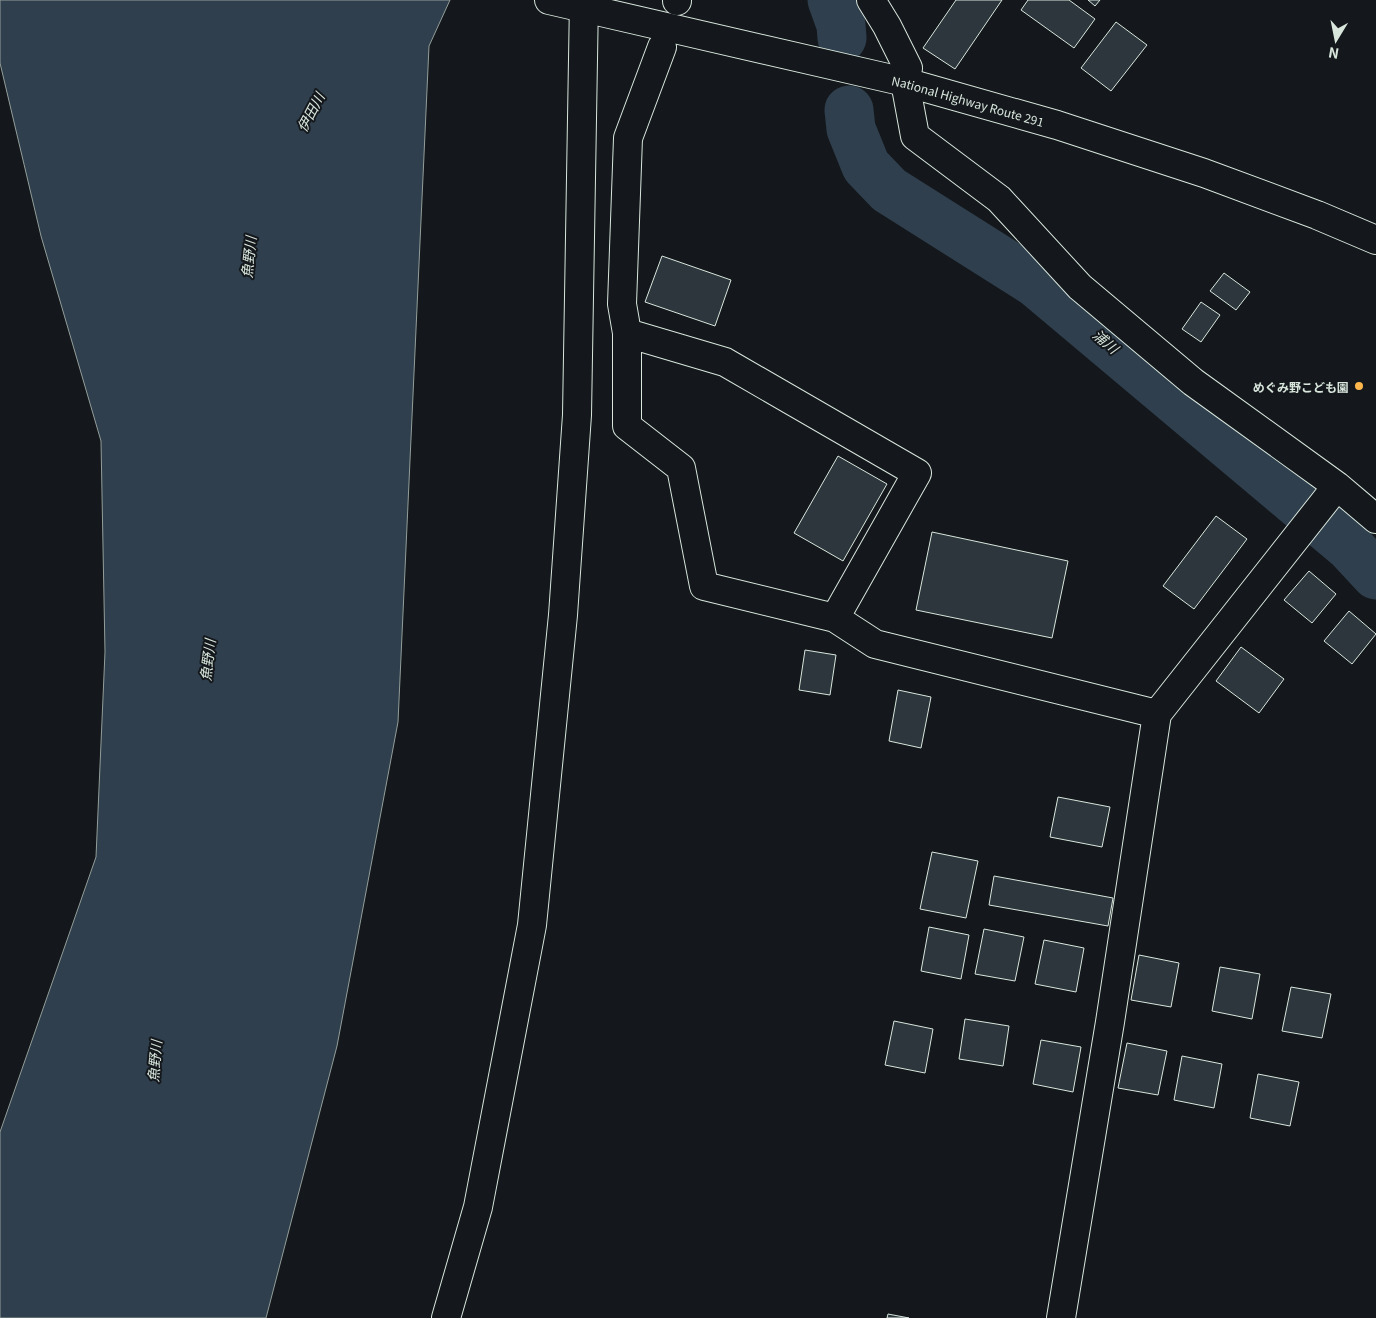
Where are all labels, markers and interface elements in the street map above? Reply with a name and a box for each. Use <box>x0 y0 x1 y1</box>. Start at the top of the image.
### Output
north arrow <box>1311 15 1361 65</box>
text: N <box>1327 43 1340 65</box>
street label: National Highway Route 291 <box>890 71 1046 130</box>
water label: 伊田川 <box>291 87 330 135</box>
water label: 魚野川 <box>236 233 260 279</box>
water label: 浦川 <box>1089 324 1125 359</box>
place label: めぐみ野こども園 <box>1253 378 1349 395</box>
marker: めぐみ野こども園 <box>1353 380 1365 392</box>
water label: 魚野川 <box>195 636 220 682</box>
water label: 魚野川 <box>142 1037 166 1083</box>

